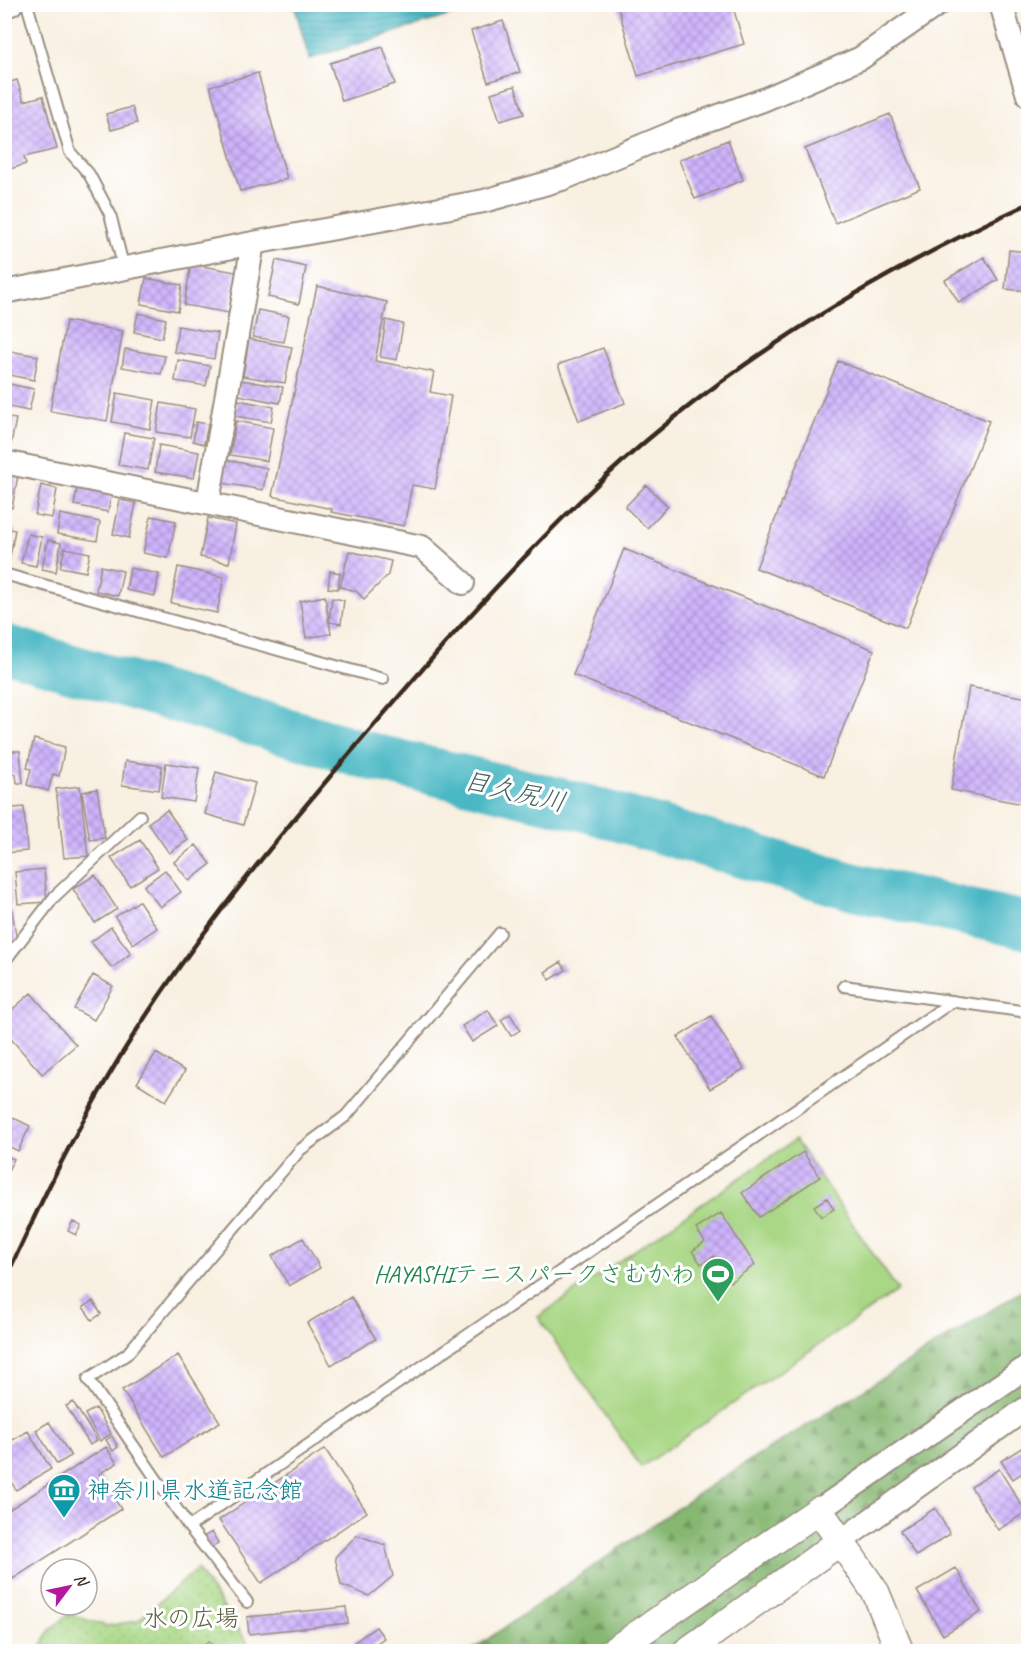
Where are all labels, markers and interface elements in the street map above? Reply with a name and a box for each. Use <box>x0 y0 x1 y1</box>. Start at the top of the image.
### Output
water label: 目久尻川 <box>461 764 569 819</box>
sports icon: HAYASHIテニスパークさむかわ <box>700 1256 736 1303</box>
place label: HAYASHIテニスパークさむかわ <box>374 1259 695 1289</box>
museum icon: 神奈川県水道記念館 <box>46 1472 82 1519</box>
place label: 神奈川県水道記念館 <box>87 1475 303 1505</box>
north arrow <box>39 1557 99 1617</box>
text: N <box>70 1570 94 1592</box>
park label: 水の広場 <box>143 1603 239 1633</box>

